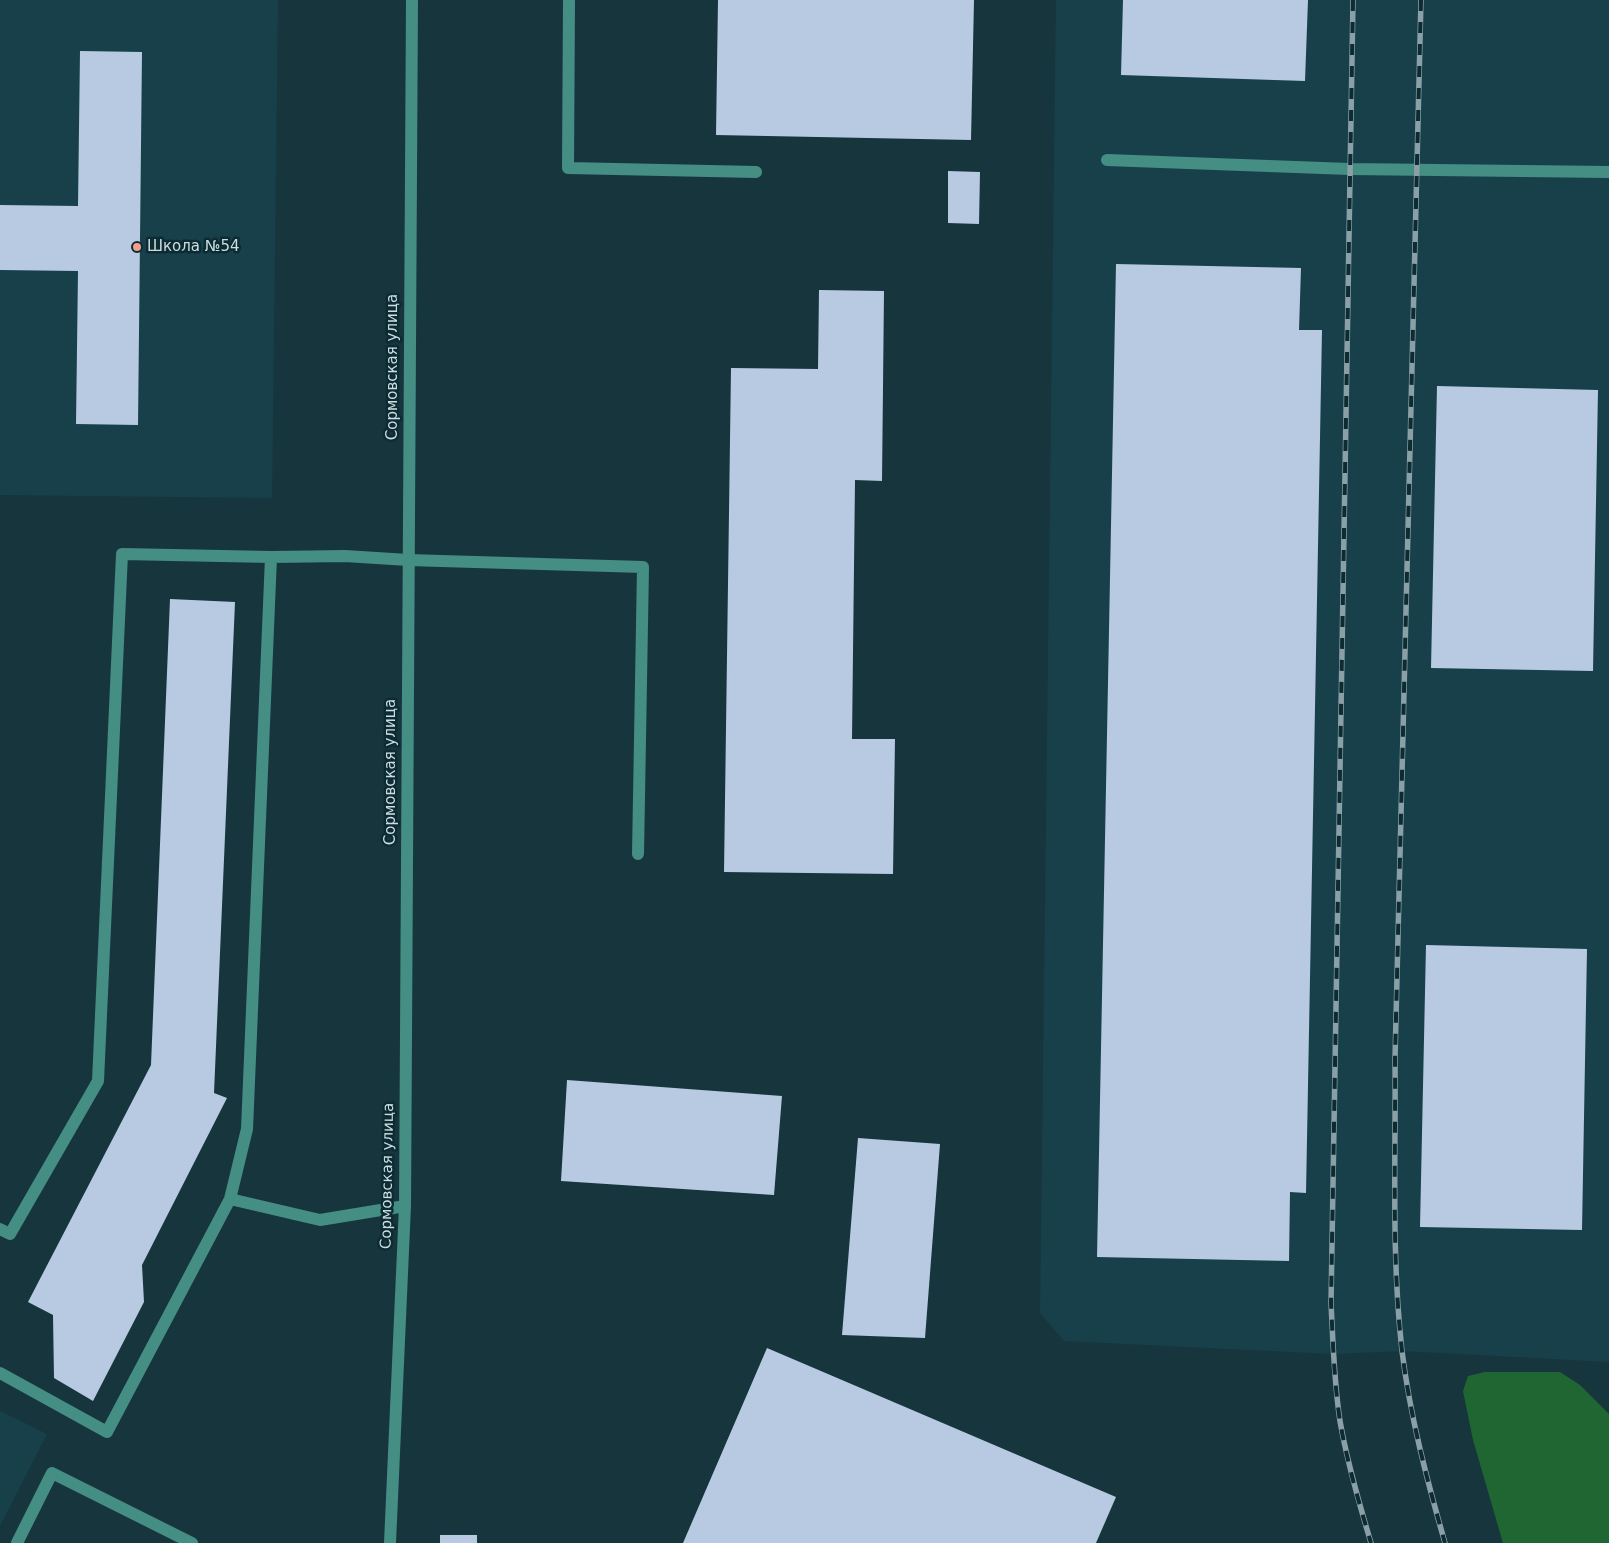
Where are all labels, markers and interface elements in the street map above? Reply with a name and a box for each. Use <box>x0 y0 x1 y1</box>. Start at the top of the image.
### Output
place label: Школа №54 <box>147 238 240 256</box>
marker: Школа №54 <box>131 241 143 253</box>
street label: Сормовская улица <box>384 294 402 440</box>
street label: Сормовская улица <box>382 699 400 845</box>
street label: Сормовская улица <box>378 1103 398 1249</box>

